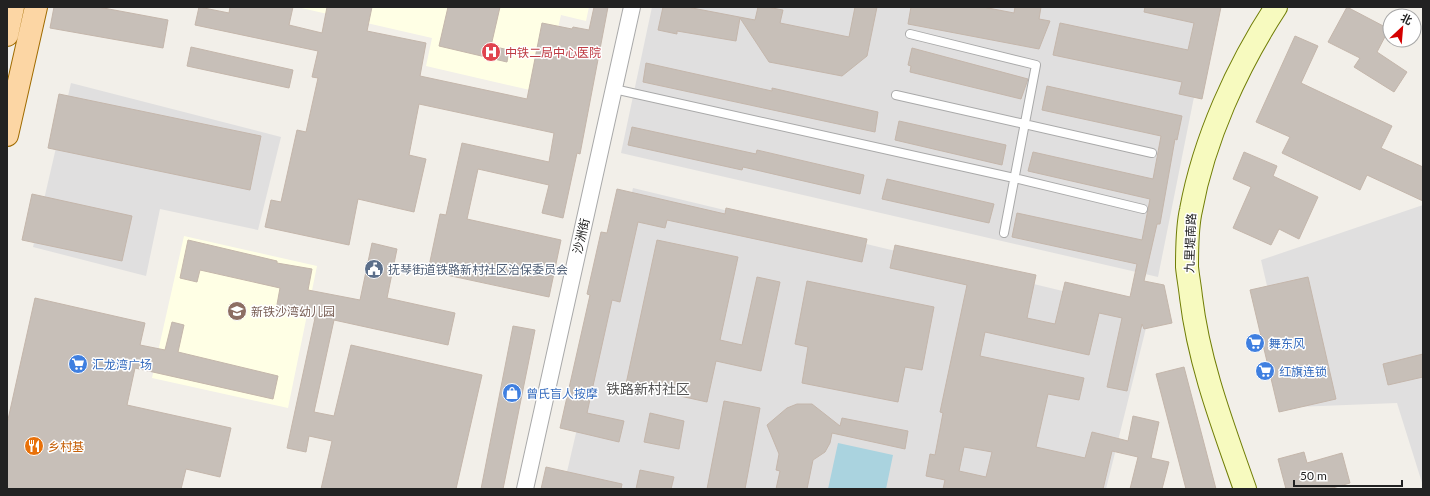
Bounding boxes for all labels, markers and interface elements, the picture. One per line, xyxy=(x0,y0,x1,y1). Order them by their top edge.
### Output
north arrow xyxy=(1382,8,1422,48)
text: 北 xyxy=(1399,10,1414,27)
hospital icon: 中铁二局中心医院 xyxy=(480,41,502,63)
place label: 中铁二局中心医院 xyxy=(505,45,601,60)
street label: 九里堤南路 xyxy=(1181,213,1199,273)
street label: 沙洲街 xyxy=(570,217,592,255)
public building icon: 抚琴街道铁路新村社区治保委员会 xyxy=(363,258,385,280)
place label: 抚琴街道铁路新村社区治保委员会 xyxy=(388,262,568,277)
school or university icon: 新铁沙湾幼儿园 xyxy=(226,300,248,322)
place label: 新铁沙湾幼儿园 xyxy=(251,304,335,319)
supermarket icon: 舞东风 xyxy=(1244,332,1266,354)
place label: 舞东风 xyxy=(1269,336,1305,351)
supermarket icon: 汇龙湾广场 xyxy=(67,353,89,375)
place label: 汇龙湾广场 xyxy=(92,357,152,372)
supermarket icon: 红旗连锁 xyxy=(1254,360,1276,382)
place label: 红旗连锁 xyxy=(1279,364,1327,379)
district label: 铁路新村社区 xyxy=(606,380,690,397)
shop icon: 曾氏盲人按摩 xyxy=(501,382,523,404)
place label: 曾氏盲人按摩 xyxy=(526,386,598,401)
restaurant icon: 乡村基 xyxy=(23,435,45,457)
place label: 乡村基 xyxy=(48,439,84,454)
scale bar xyxy=(1294,462,1402,488)
text: 50 m xyxy=(1300,468,1327,483)

